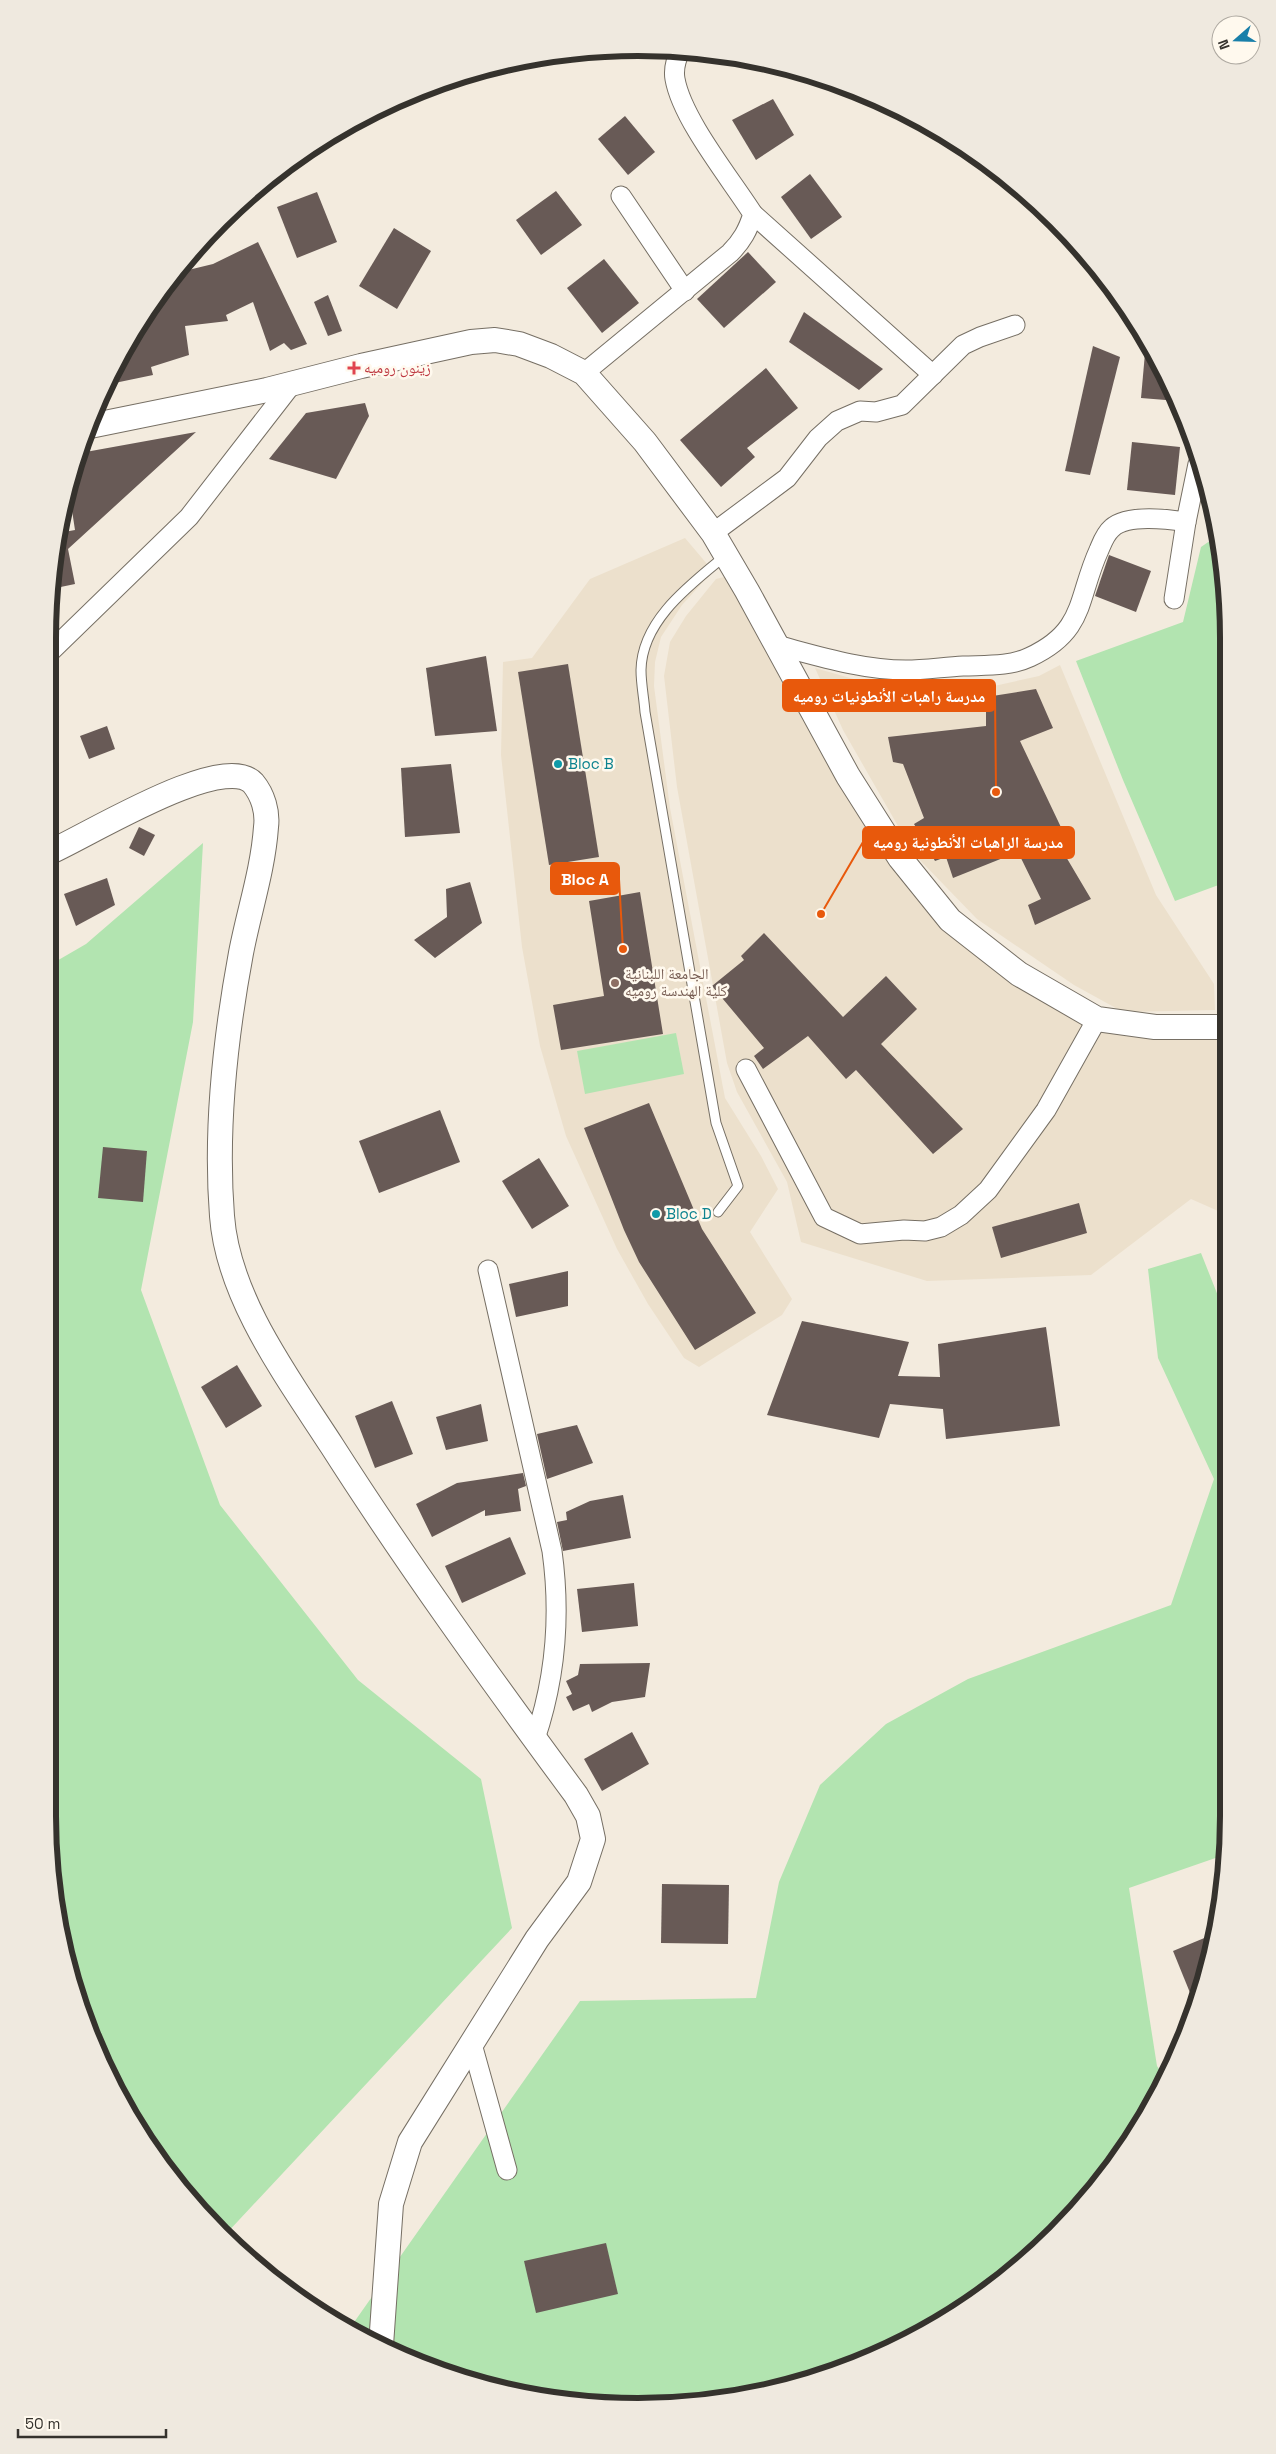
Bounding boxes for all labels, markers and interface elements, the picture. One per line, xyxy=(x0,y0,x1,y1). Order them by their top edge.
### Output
north arrow xyxy=(1211,15,1261,65)
text: N xyxy=(1214,37,1234,52)
place label: زينون روميه xyxy=(364,358,431,378)
marker: زينون روميه xyxy=(348,362,360,374)
callout: مدرسة راهبات الأنطونيات روميه xyxy=(783,680,995,711)
text: مدرسة راهبات الأنطونيات روميه xyxy=(793,686,985,707)
place label: Bloc B xyxy=(568,754,614,773)
marker: Bloc B xyxy=(552,758,564,770)
callout: مدرسة الراهبات الأنطونية روميه xyxy=(863,827,1074,858)
text: مدرسة الراهبات الأنطونية روميه xyxy=(873,832,1063,853)
callout: Bloc A xyxy=(551,863,619,894)
text: Bloc A xyxy=(561,869,609,890)
place label: الجامعة اللبنانية كلية الهندسة روميه xyxy=(625,964,727,1000)
marker: الجامعة اللبنانية كلية الهندسة روميه xyxy=(609,977,621,989)
place label: Bloc D xyxy=(666,1204,712,1223)
marker: Bloc D xyxy=(650,1208,662,1220)
scale bar xyxy=(18,2406,165,2438)
text: 50 m xyxy=(25,2414,60,2433)

